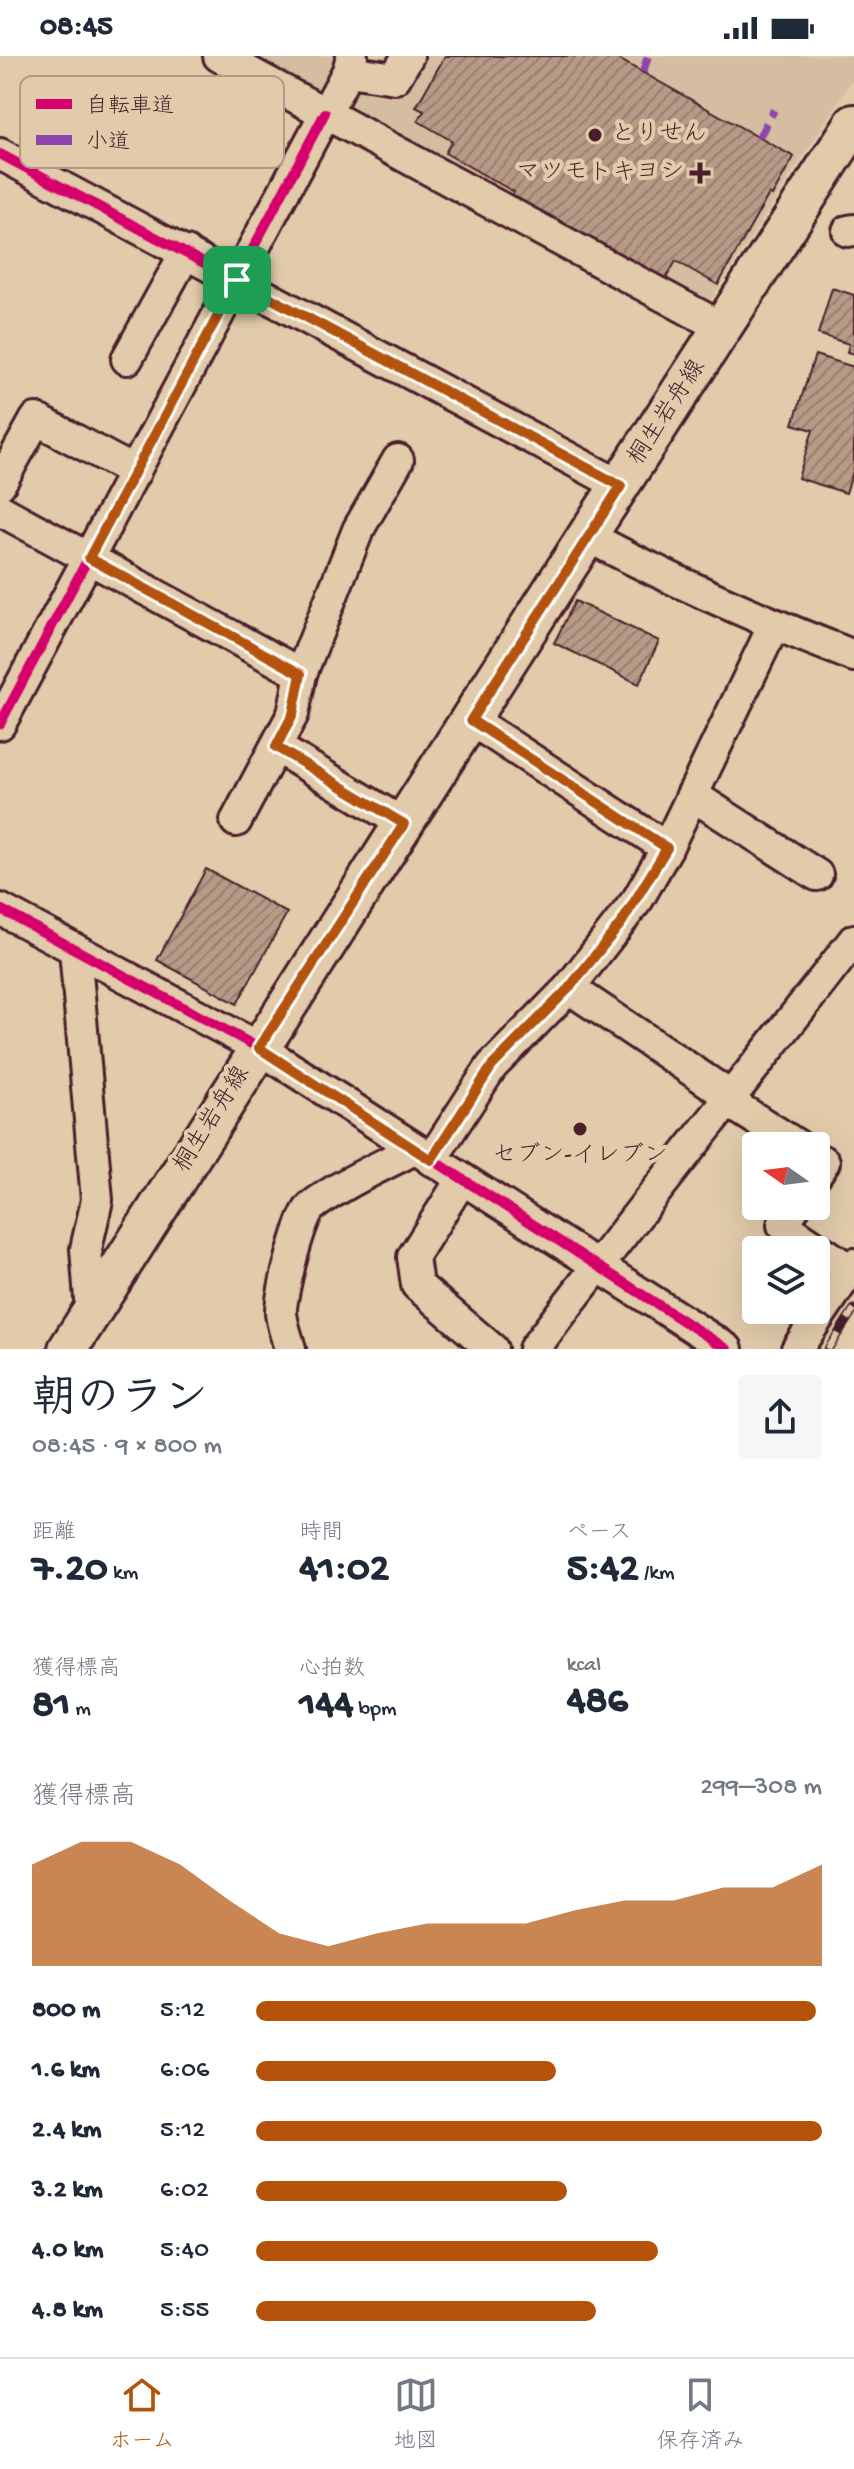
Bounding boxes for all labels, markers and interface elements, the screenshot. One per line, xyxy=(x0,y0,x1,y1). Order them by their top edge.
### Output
text: 08:45 xyxy=(40,11,113,46)
legend xyxy=(20,76,284,168)
text: 自転車道 xyxy=(86,93,174,121)
place label: とりせん xyxy=(611,121,707,150)
marker: とりせん xyxy=(586,126,604,144)
text: 小道 xyxy=(86,130,130,157)
place label: マツモトキヨシ xyxy=(516,159,684,188)
marker: マツモトキヨシ xyxy=(691,164,709,182)
pin xyxy=(203,246,271,314)
icon: arrive xyxy=(215,258,259,302)
street label: 桐生岩舟線 xyxy=(622,354,713,471)
street label: 桐生岩舟線 xyxy=(168,1061,257,1179)
marker: セブン-イレブン xyxy=(571,1120,589,1138)
north arrow xyxy=(742,1132,830,1220)
map controls xyxy=(742,1132,830,1324)
place label: セブン-イレブン xyxy=(492,1142,668,1171)
button: layers xyxy=(742,1236,830,1324)
button: share xyxy=(738,1375,822,1459)
text: 朝のラン xyxy=(32,1376,208,1428)
text: 08:45 · 9 × 800 m xyxy=(32,1432,222,1463)
text: 距離 xyxy=(32,1521,76,1547)
text: 時間 xyxy=(299,1521,343,1547)
text: ペース xyxy=(567,1521,631,1547)
text: 7.20 xyxy=(32,1547,108,1594)
text: 41:02 xyxy=(299,1547,389,1594)
text: 5:42 xyxy=(567,1547,639,1594)
text: km xyxy=(108,1561,138,1587)
text: /km xyxy=(639,1561,675,1587)
text: kcal xyxy=(567,1653,601,1679)
text: 獲得標高 xyxy=(32,1657,120,1683)
text: 心拍数 xyxy=(299,1657,365,1683)
text: 486 xyxy=(567,1679,628,1726)
text: 81 xyxy=(32,1683,70,1730)
text: 144 xyxy=(299,1683,353,1730)
text: m xyxy=(70,1697,91,1723)
text: bpm xyxy=(353,1697,397,1723)
text: 299–308 m xyxy=(700,1773,822,1804)
text: 獲得標高 xyxy=(32,1783,136,1814)
text: 800 m xyxy=(32,1996,100,2027)
text: 5:12 xyxy=(160,1996,205,2027)
text: 1.6 km xyxy=(32,2056,100,2087)
text: 6:06 xyxy=(160,2056,209,2087)
text: 2.4 km xyxy=(32,2116,101,2147)
text: 5:12 xyxy=(160,2116,205,2147)
text: 3.2 km xyxy=(32,2176,103,2207)
text: 6:02 xyxy=(160,2176,209,2207)
text: 4.0 km xyxy=(32,2236,103,2267)
text: 5:40 xyxy=(160,2236,209,2267)
text: 4.8 km xyxy=(32,2296,103,2327)
text: 5:55 xyxy=(160,2296,209,2327)
tab: ホーム xyxy=(109,2373,175,2456)
tab: 地図 xyxy=(394,2373,438,2456)
tab: 保存済み xyxy=(656,2373,745,2456)

